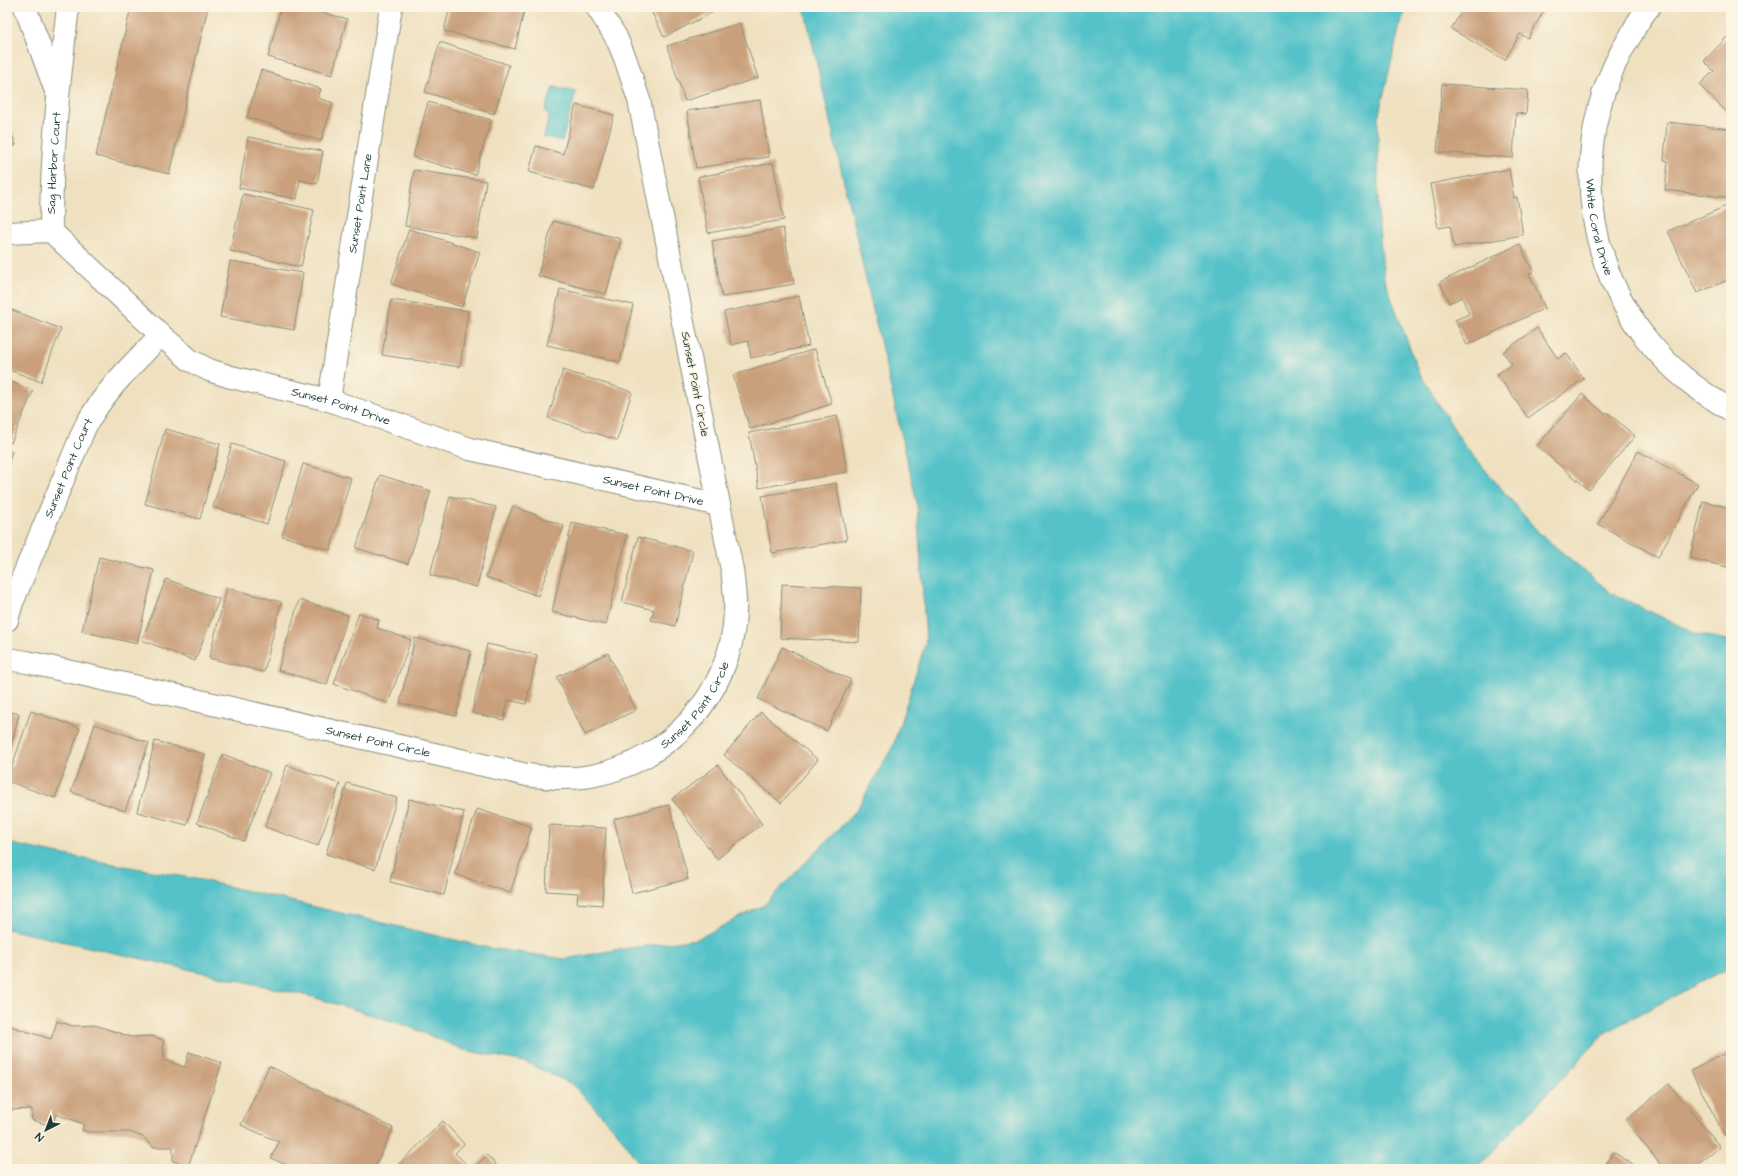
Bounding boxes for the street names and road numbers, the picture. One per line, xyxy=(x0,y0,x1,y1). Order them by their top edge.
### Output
street label: Sag Harbor Court xyxy=(43,111,65,214)
street label: Sunset Point Lane xyxy=(344,152,376,255)
street label: White Coral Drive xyxy=(1582,178,1618,278)
street label: Sunset Point Circle xyxy=(676,330,714,439)
street label: Sunset Point Drive xyxy=(290,383,393,429)
street label: Sunset Point Court xyxy=(40,415,97,520)
street label: Sunset Point Drive xyxy=(601,471,706,510)
street label: Sunset Point Circle xyxy=(657,659,734,753)
street label: Sunset Point Circle xyxy=(324,721,432,761)

